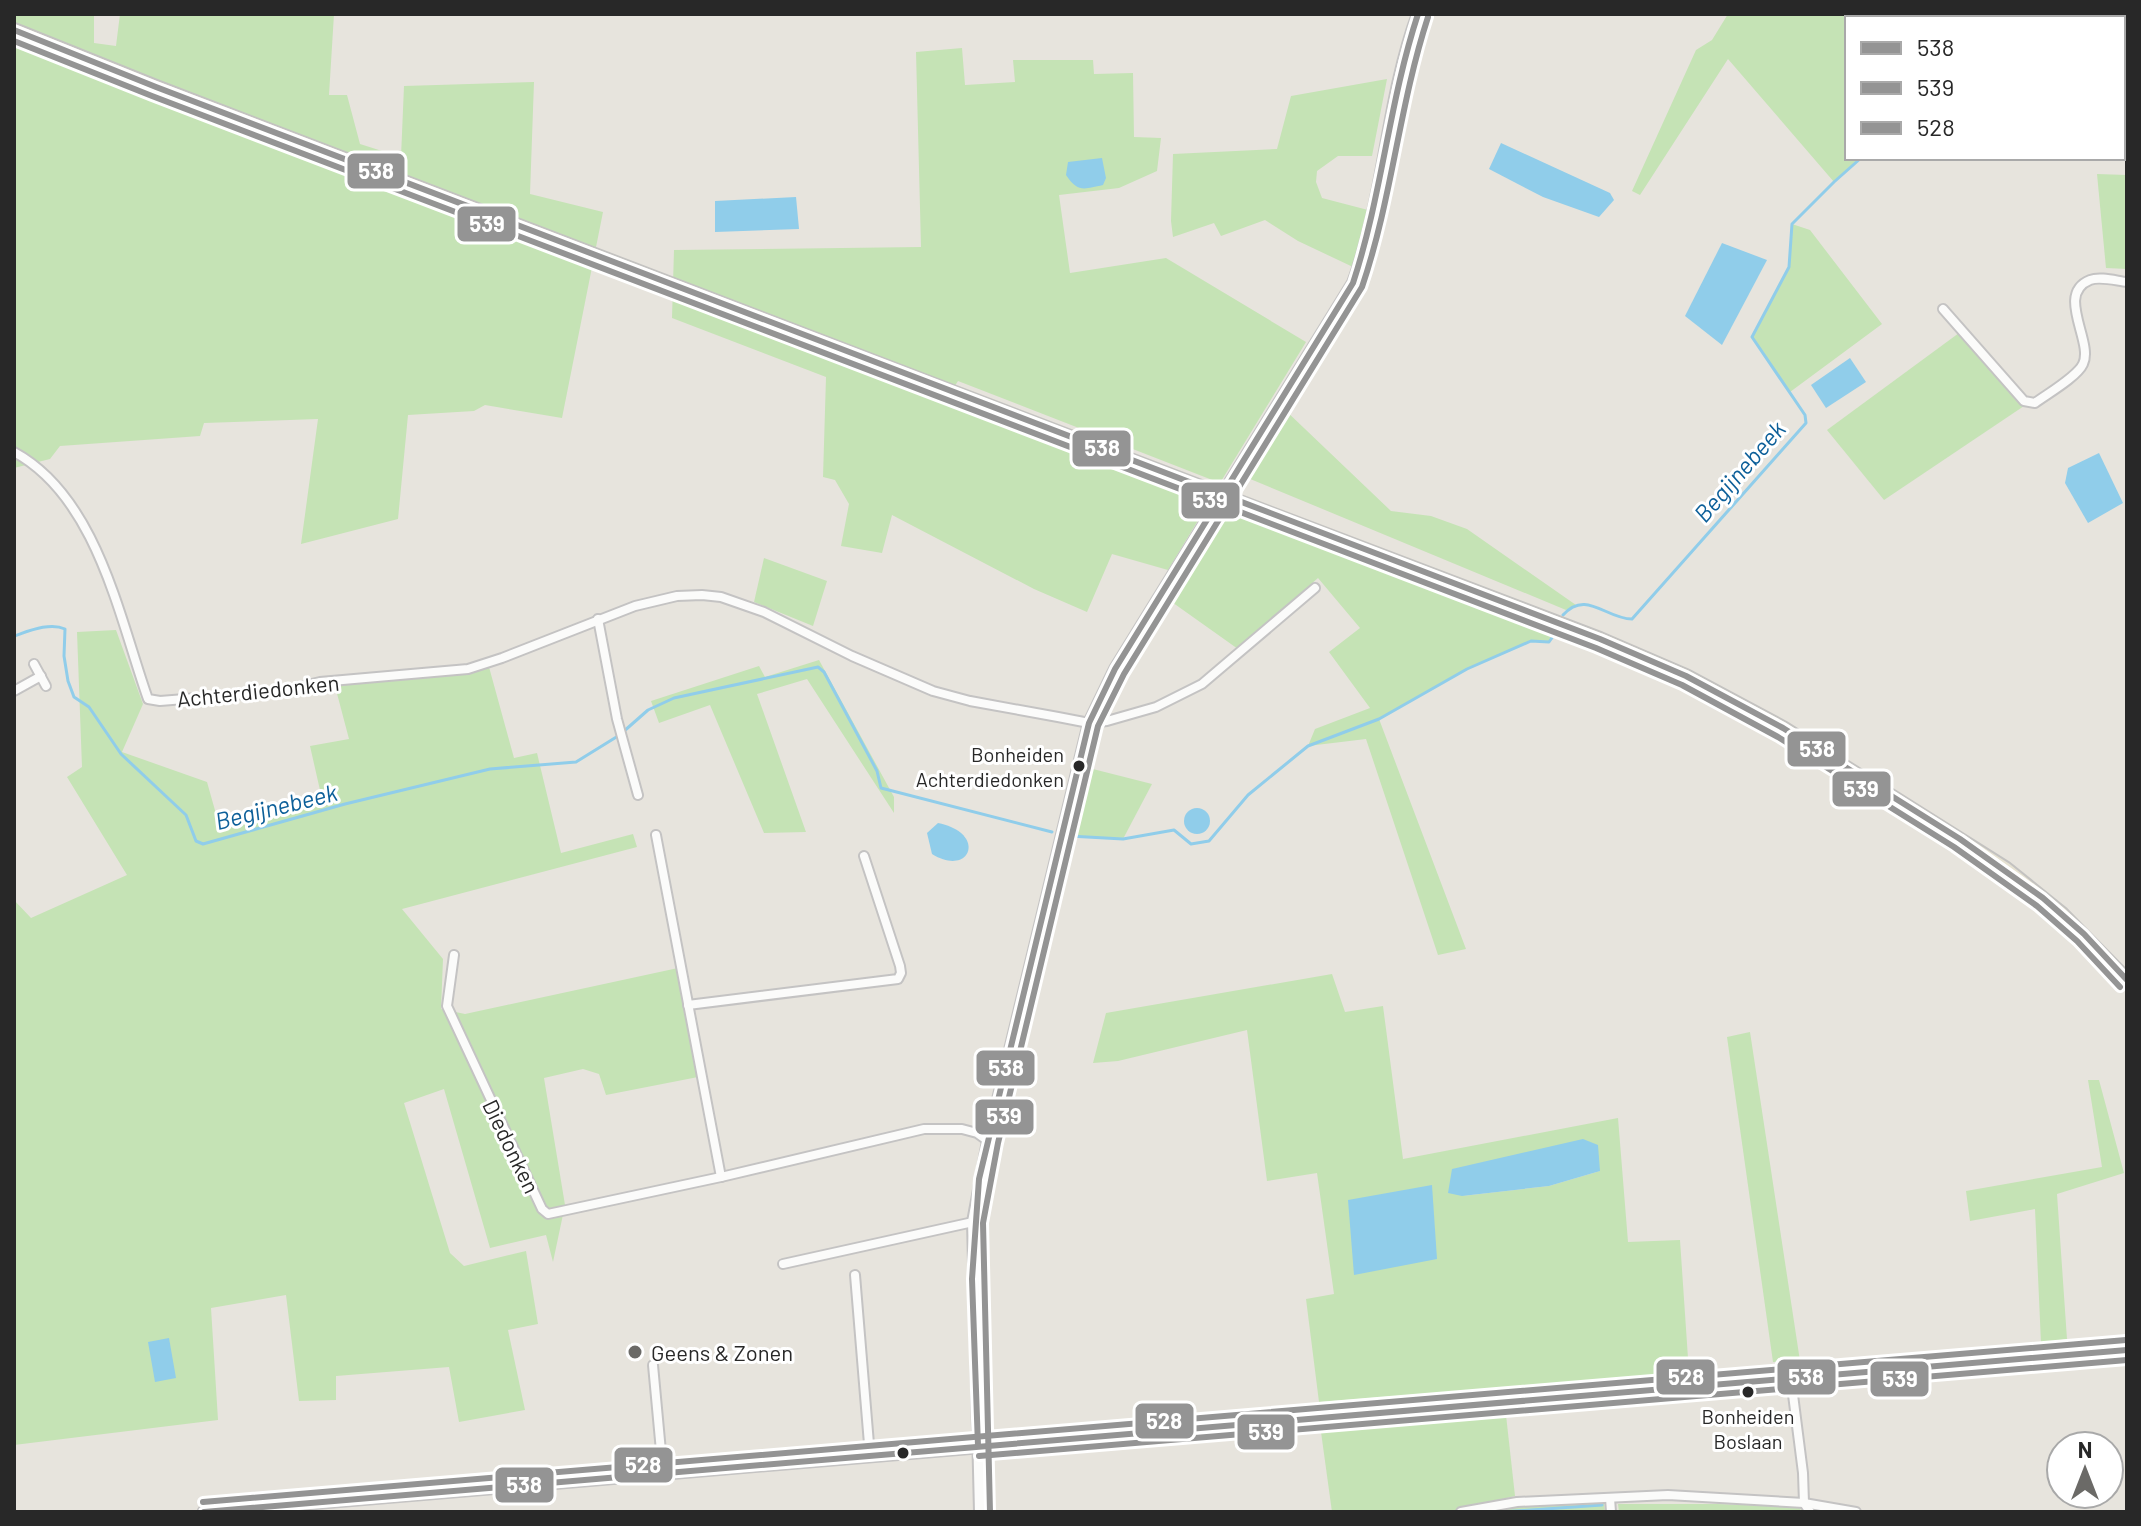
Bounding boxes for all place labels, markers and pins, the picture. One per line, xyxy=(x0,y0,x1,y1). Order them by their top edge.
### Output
place label: Bonheiden Achterdiedonken xyxy=(916,742,1064,791)
marker: Bonheiden Achterdiedonken xyxy=(1071,758,1087,774)
place label: Geens & Zonen xyxy=(651,1339,793,1365)
marker: Geens & Zonen xyxy=(626,1343,644,1361)
marker: Bonheiden Boslaan xyxy=(1740,1384,1756,1400)
place label: Bonheiden Boslaan xyxy=(1702,1404,1794,1453)
unlabelled marker xyxy=(895,1445,911,1461)

